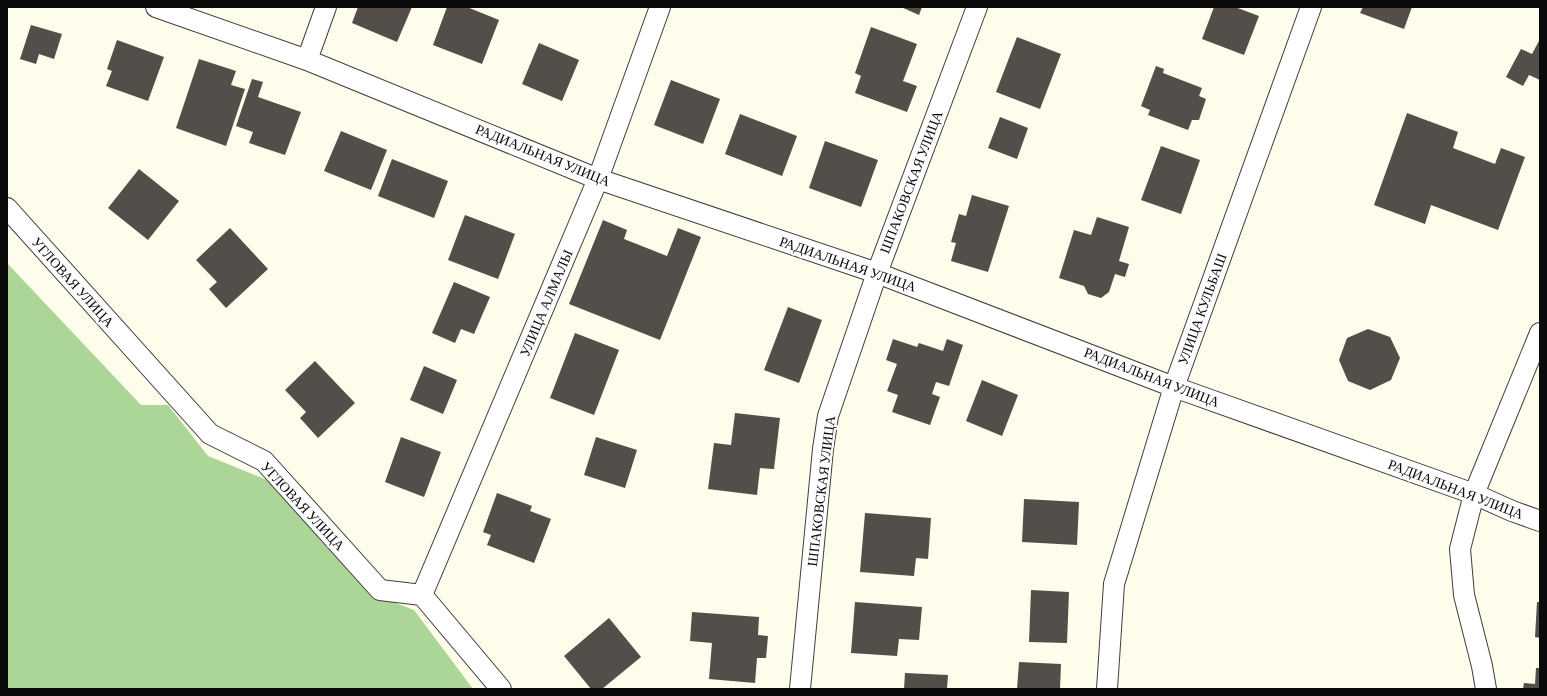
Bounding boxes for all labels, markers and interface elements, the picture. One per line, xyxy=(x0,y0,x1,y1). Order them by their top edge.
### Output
street label: ШПАКОВСКАЯ УЛИЦА xyxy=(876,108,946,256)
street label: РАДИАЛЬНАЯ УЛИЦА xyxy=(473,121,613,190)
street label: РАДИАЛЬНАЯ УЛИЦА xyxy=(777,233,919,295)
street label: УГЛОВАЯ УЛИЦА xyxy=(28,234,118,331)
street label: УЛИЦА АЛМАЛЫ xyxy=(516,247,576,359)
street label: УЛИЦА КУЛЬБАШ xyxy=(1174,251,1230,367)
street label: РАДИАЛЬНАЯ УЛИЦА xyxy=(1082,344,1223,411)
street label: ШПАКОВСКАЯ УЛИЦА xyxy=(804,414,838,567)
street label: РАДИАЛЬНАЯ УЛИЦА xyxy=(1386,456,1527,523)
street label: УГЛОВАЯ УЛИЦА xyxy=(258,458,349,554)

